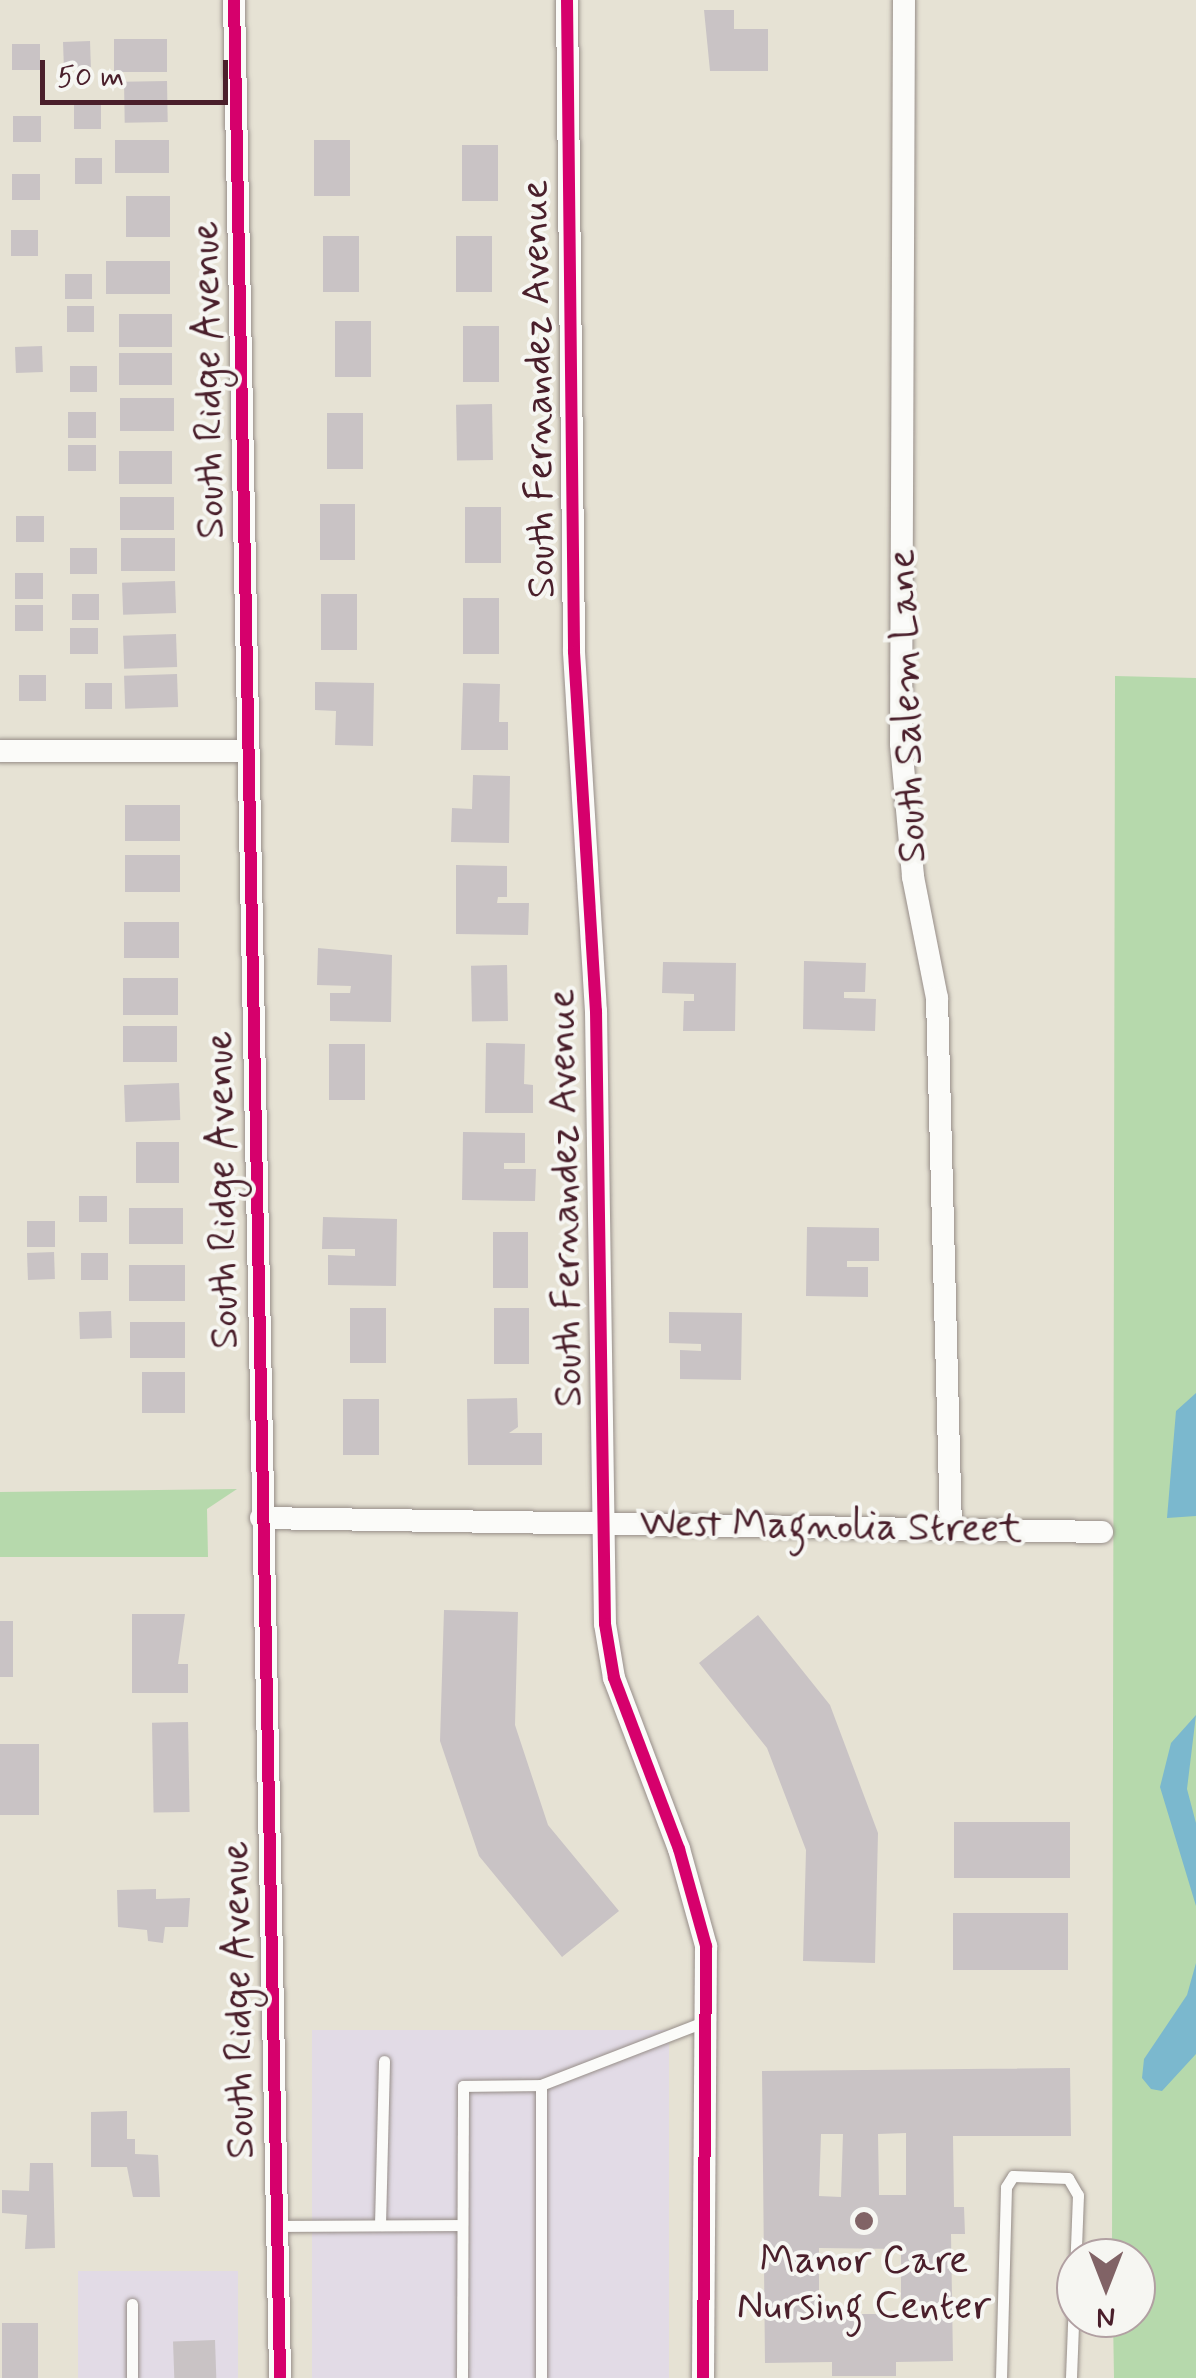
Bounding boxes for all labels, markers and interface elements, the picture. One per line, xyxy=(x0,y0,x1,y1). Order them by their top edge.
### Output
scale bar xyxy=(45,40,232,102)
text: 50 m xyxy=(57,58,124,97)
street label: South Fernandez Avenue xyxy=(511,179,567,599)
street label: South Ridge Avenue xyxy=(182,217,236,543)
street label: South Salem Lane xyxy=(879,551,937,861)
street label: South Fernandez Avenue xyxy=(538,988,594,1408)
street label: South Ridge Avenue xyxy=(196,1027,250,1353)
street label: West Magnolia Street xyxy=(639,1500,1023,1554)
street label: South Ridge Avenue xyxy=(212,1837,266,2163)
marker: Manor Care Nursing Center xyxy=(853,2210,875,2232)
place label: Manor Care Nursing Center xyxy=(733,2237,995,2331)
north arrow xyxy=(1056,2238,1156,2338)
text: N xyxy=(1097,2298,1115,2335)

